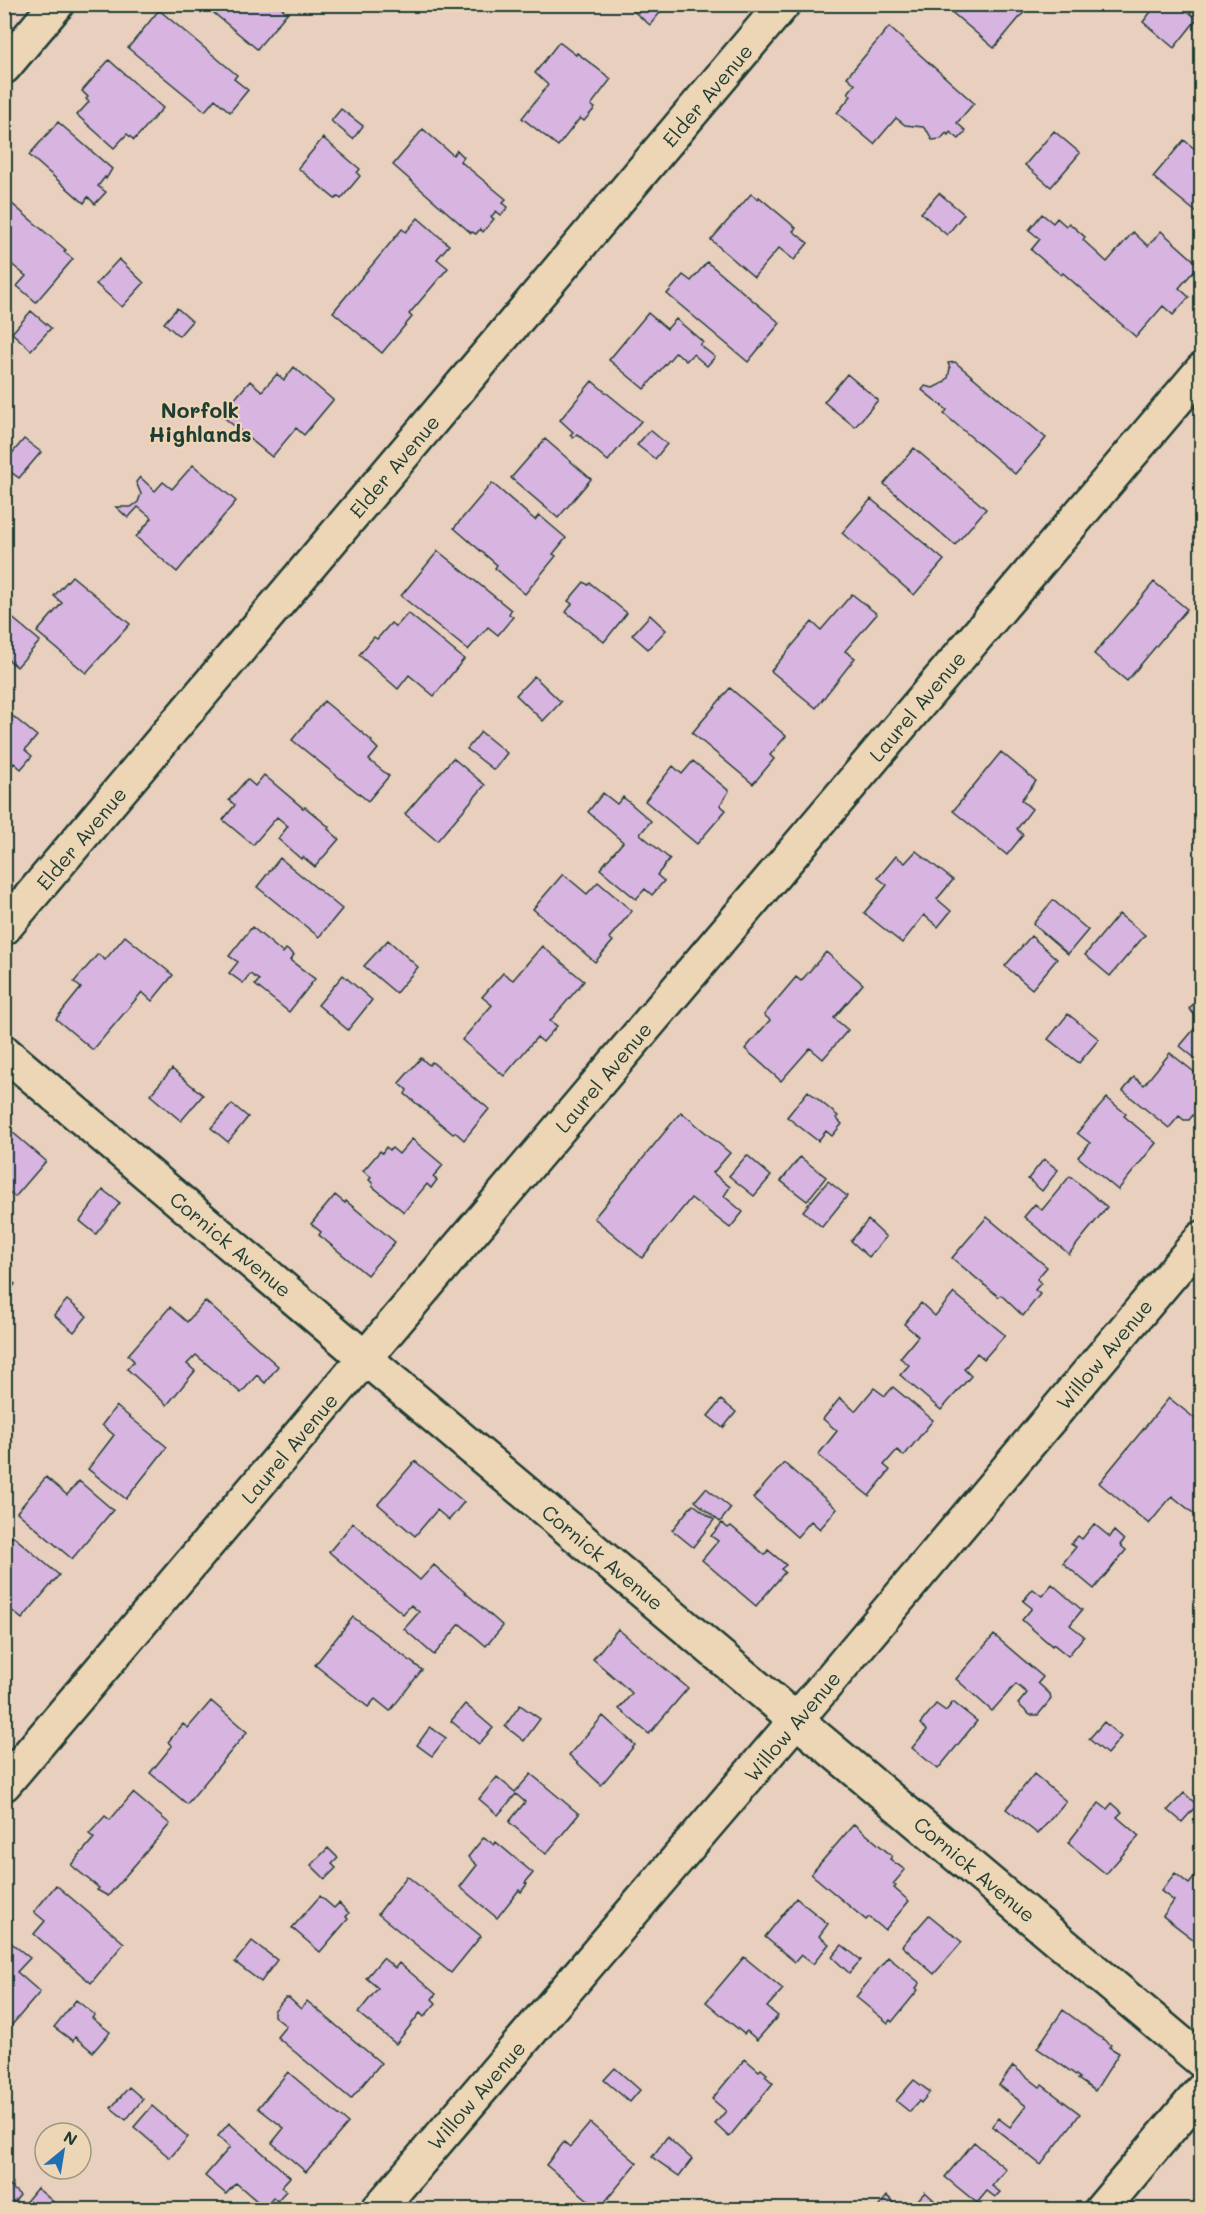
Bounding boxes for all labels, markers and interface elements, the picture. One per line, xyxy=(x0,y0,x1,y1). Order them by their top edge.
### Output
street label: Elder Avenue xyxy=(656,38,758,152)
district label: Norfolk Highlands xyxy=(148,396,252,447)
street label: Elder Avenue xyxy=(343,409,445,523)
street label: Laurel Avenue xyxy=(863,645,971,767)
street label: Elder Avenue xyxy=(30,781,132,895)
street label: Laurel Avenue xyxy=(549,1016,657,1138)
street label: Cornick Avenue xyxy=(165,1185,297,1303)
street label: Willow Avenue xyxy=(1050,1293,1158,1415)
street label: Laurel Avenue xyxy=(235,1387,343,1509)
street label: Cornick Avenue xyxy=(537,1498,669,1616)
street label: Willow Avenue xyxy=(738,1665,846,1787)
street label: Cornick Avenue xyxy=(909,1810,1041,1928)
street label: Willow Avenue xyxy=(421,2035,531,2155)
north arrow xyxy=(33,2121,93,2181)
text: N xyxy=(60,2125,81,2150)

